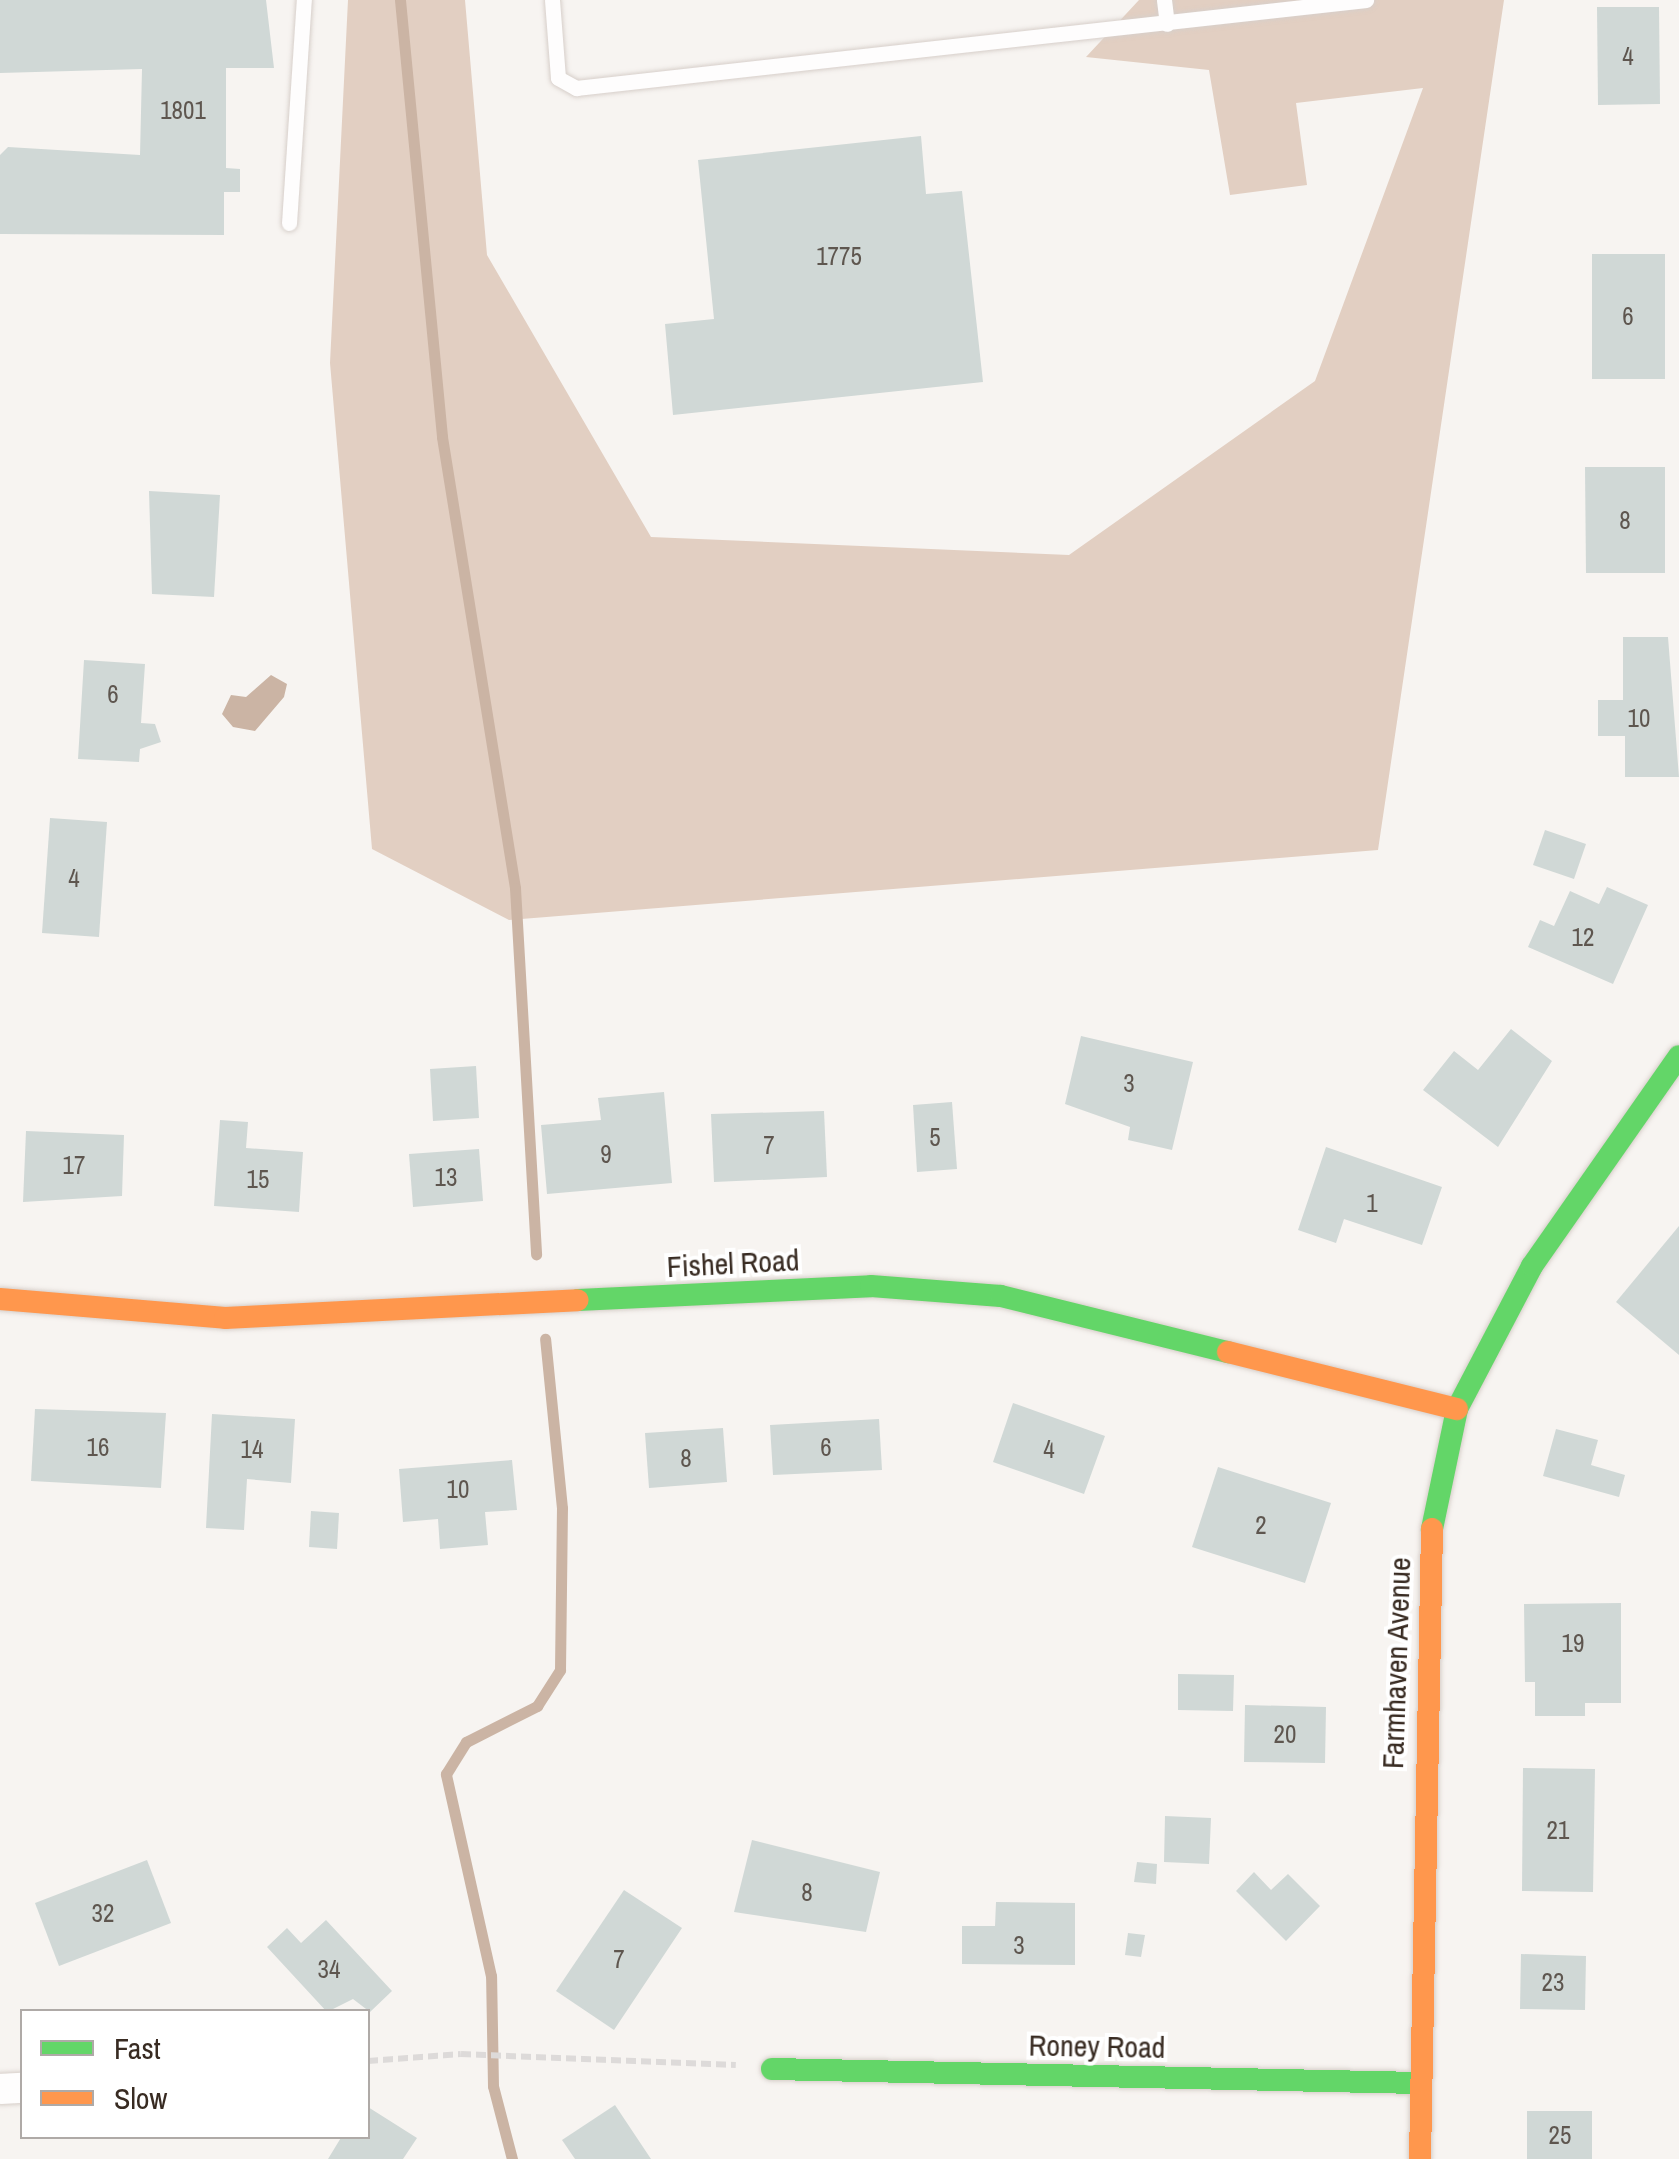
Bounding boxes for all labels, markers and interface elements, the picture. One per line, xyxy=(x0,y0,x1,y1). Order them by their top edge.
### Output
house number: 4 xyxy=(1622,41,1634,71)
house number: 1801 xyxy=(160,95,206,125)
house number: 1775 xyxy=(816,241,862,271)
house number: 6 xyxy=(1622,301,1634,331)
house number: 8 xyxy=(1619,505,1631,535)
house number: 6 xyxy=(107,679,119,709)
house number: 10 xyxy=(1628,703,1650,733)
house number: 4 xyxy=(68,863,80,893)
house number: 12 xyxy=(1572,922,1594,952)
house number: 3 xyxy=(1123,1068,1135,1098)
house number: 5 xyxy=(929,1122,941,1152)
house number: 7 xyxy=(763,1130,775,1160)
house number: 9 xyxy=(600,1139,612,1169)
house number: 17 xyxy=(63,1150,85,1180)
house number: 13 xyxy=(435,1162,457,1192)
house number: 15 xyxy=(247,1164,269,1194)
house number: 1 xyxy=(1366,1188,1378,1218)
street label: Fishel Road xyxy=(666,1242,800,1284)
house number: 16 xyxy=(87,1432,109,1462)
house number: 6 xyxy=(820,1432,832,1462)
house number: 14 xyxy=(241,1434,263,1464)
house number: 4 xyxy=(1043,1434,1055,1464)
house number: 8 xyxy=(680,1443,692,1473)
house number: 10 xyxy=(447,1474,469,1504)
house number: 2 xyxy=(1255,1510,1267,1540)
street label: Farmhaven Avenue xyxy=(1374,1556,1418,1770)
house number: 19 xyxy=(1562,1628,1584,1658)
house number: 20 xyxy=(1274,1719,1296,1749)
house number: 21 xyxy=(1547,1815,1569,1845)
house number: 8 xyxy=(801,1877,813,1907)
house number: 32 xyxy=(92,1898,114,1928)
house number: 3 xyxy=(1013,1930,1025,1960)
house number: 7 xyxy=(613,1944,625,1974)
house number: 34 xyxy=(318,1954,340,1984)
house number: 23 xyxy=(1542,1967,1564,1997)
legend xyxy=(20,2009,370,2139)
street label: Roney Road xyxy=(1028,2027,1166,2065)
text: Fast xyxy=(114,2028,161,2068)
text: Slow xyxy=(114,2078,167,2118)
house number: 25 xyxy=(1549,2120,1571,2150)

